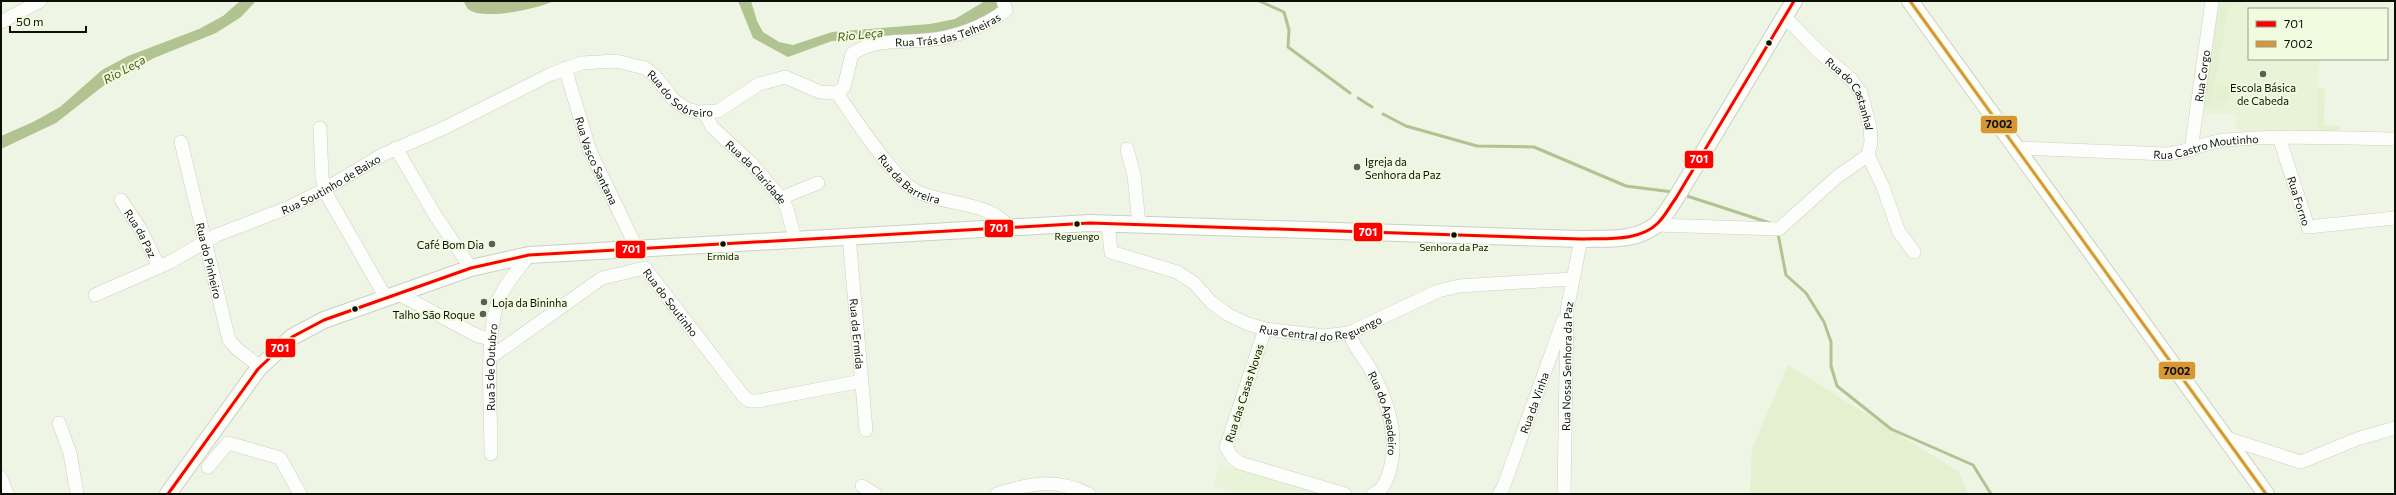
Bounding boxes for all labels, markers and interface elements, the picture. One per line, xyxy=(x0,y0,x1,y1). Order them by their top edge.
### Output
scale bar xyxy=(10,8,86,34)
legend xyxy=(2248,8,2388,60)
street label: Rua Trás das Telheiras xyxy=(895,10,1003,48)
text: 50 m xyxy=(16,14,44,28)
text: 701 xyxy=(2284,16,2303,30)
water label: Rio Leça xyxy=(836,25,884,43)
text: 7002 xyxy=(2284,36,2313,50)
unlabelled marker xyxy=(1764,38,1774,48)
street label: Rua Corgo xyxy=(2191,49,2212,103)
water label: Rio Leça xyxy=(100,52,148,86)
street label: Rua do Castanhal xyxy=(1823,54,1877,130)
street label: Rua do Sobreiro xyxy=(646,67,714,119)
marker: Escola Básica de Cabeda xyxy=(2258,69,2268,79)
place label: Escola Básica de Cabeda xyxy=(2230,81,2296,107)
street label: Rua Vasco Santana xyxy=(573,115,621,206)
line badge: 7002 xyxy=(1980,115,2018,134)
text: 7002 xyxy=(1986,117,2012,130)
street label: Rua Castro Moutinho xyxy=(2153,131,2259,160)
street label: Rua da Claridade xyxy=(724,137,790,206)
line badge: 701 xyxy=(1684,150,1714,169)
street label: Rua Soutinho de Baixo xyxy=(279,151,383,216)
street label: Rua da Barreira xyxy=(876,151,942,205)
text: 701 xyxy=(1690,152,1708,165)
place label: Igreja da Senhora da Paz xyxy=(1365,155,1441,181)
marker: Igreja da Senhora da Paz xyxy=(1352,162,1362,172)
street label: Rua Forno xyxy=(2285,174,2314,228)
street label: Rua da Paz xyxy=(122,206,160,260)
line badge: 701 xyxy=(984,219,1014,238)
marker: Reguengo xyxy=(1072,219,1082,229)
street label: Rua do Pinheiro xyxy=(194,221,225,301)
text: 701 xyxy=(990,221,1008,234)
line badge: 701 xyxy=(1353,222,1383,242)
text: 701 xyxy=(1359,225,1377,238)
place label: Reguengo xyxy=(1055,230,1099,242)
marker: Senhora da Paz xyxy=(1449,230,1459,240)
place label: Café Bom Dia xyxy=(417,238,484,251)
marker: Café Bom Dia xyxy=(487,239,497,249)
marker: Ermida xyxy=(718,239,728,249)
line badge: 701 xyxy=(615,240,646,259)
place label: Senhora da Paz xyxy=(1419,241,1489,253)
text: 701 xyxy=(622,242,640,255)
place label: Ermida xyxy=(707,250,739,262)
street label: Rua do Soutinho xyxy=(641,266,702,339)
place label: Loja da Bininha xyxy=(492,296,567,309)
marker: Loja da Bininha xyxy=(479,297,489,307)
street label: Rua da Ermida xyxy=(848,298,867,370)
street label: Rua Nossa Senhora da Paz xyxy=(1559,299,1575,431)
unlabelled marker xyxy=(350,304,360,314)
place label: Talho São Roque xyxy=(393,308,475,321)
marker: Talho São Roque xyxy=(478,309,488,319)
street label: Rua Central do Reguengo xyxy=(1258,312,1384,343)
street label: Rua 5 de Outubro xyxy=(483,322,499,411)
line badge: 701 xyxy=(265,338,296,358)
text: 701 xyxy=(271,341,289,354)
street label: Rua das Casas Novas xyxy=(1222,342,1266,444)
line badge: 7002 xyxy=(2158,361,2196,380)
text: 7002 xyxy=(2164,364,2190,377)
street label: Rua do Apeadeiro xyxy=(1366,369,1400,457)
street label: Rua da Vinha xyxy=(1517,370,1551,435)

